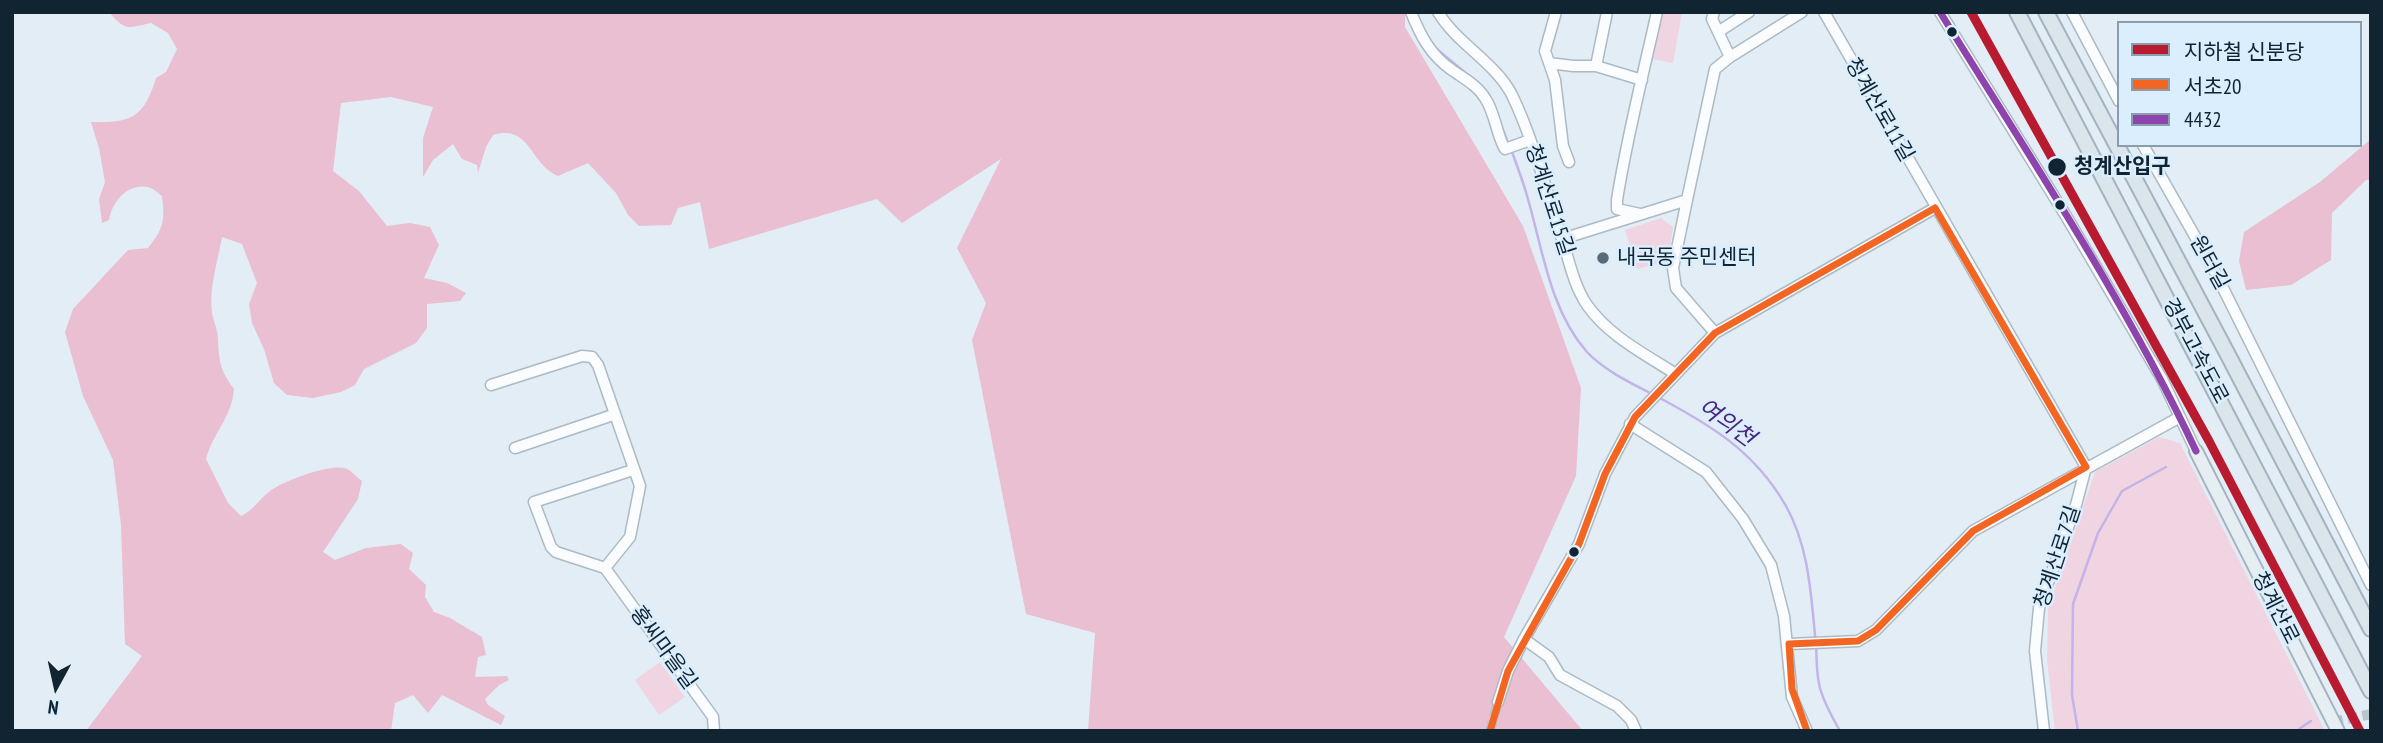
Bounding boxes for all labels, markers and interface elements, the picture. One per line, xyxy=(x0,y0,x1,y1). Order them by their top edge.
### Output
legend xyxy=(2117,21,2362,147)
unlabelled marker xyxy=(1945,25,1959,39)
text: 지하철 신분당 xyxy=(2184,38,2304,65)
street label: 청계산로11길 xyxy=(1839,54,1919,166)
text: 서초20 xyxy=(2184,73,2242,100)
text: 4432 xyxy=(2184,106,2222,133)
street label: 청계산로15길 xyxy=(1519,141,1579,259)
place label: 청계산입구 xyxy=(2074,154,2171,180)
marker: 청계산입구 xyxy=(2046,156,2068,178)
unlabelled marker xyxy=(2053,198,2067,212)
street label: 원터길 xyxy=(2184,232,2234,294)
place label: 내곡동 주민센터 xyxy=(1617,245,1757,271)
marker: 내곡동 주민센터 xyxy=(1595,250,1611,266)
street label: 경부고속도로 xyxy=(2157,294,2233,408)
water label: 여의천 xyxy=(1692,393,1760,453)
street label: 청계산로7길 xyxy=(2030,503,2086,611)
unlabelled marker xyxy=(1567,545,1581,559)
street label: 청계산로 xyxy=(2246,568,2304,648)
street label: 홍씨마을길 xyxy=(624,602,702,694)
north arrow xyxy=(21,652,91,722)
text: N xyxy=(46,695,60,720)

